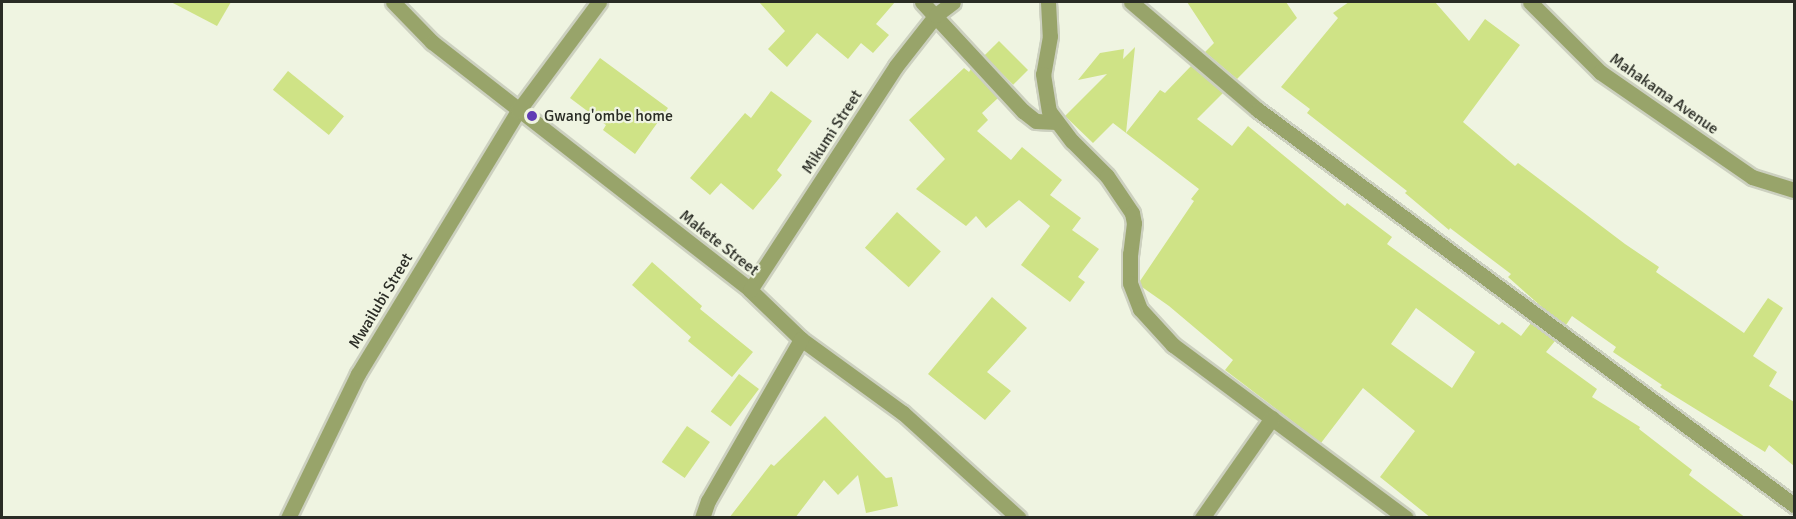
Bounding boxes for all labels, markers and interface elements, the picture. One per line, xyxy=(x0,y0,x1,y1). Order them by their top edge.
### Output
street label: Mahakama Avenue xyxy=(1606,49,1722,139)
street label: Mikumi Street xyxy=(798,86,866,178)
place label: Gwang'ombe home xyxy=(544,106,673,126)
marker: Gwang'ombe home xyxy=(525,109,539,123)
street label: Makete Street xyxy=(675,206,763,280)
street label: Mwailubi Street xyxy=(345,250,417,352)

